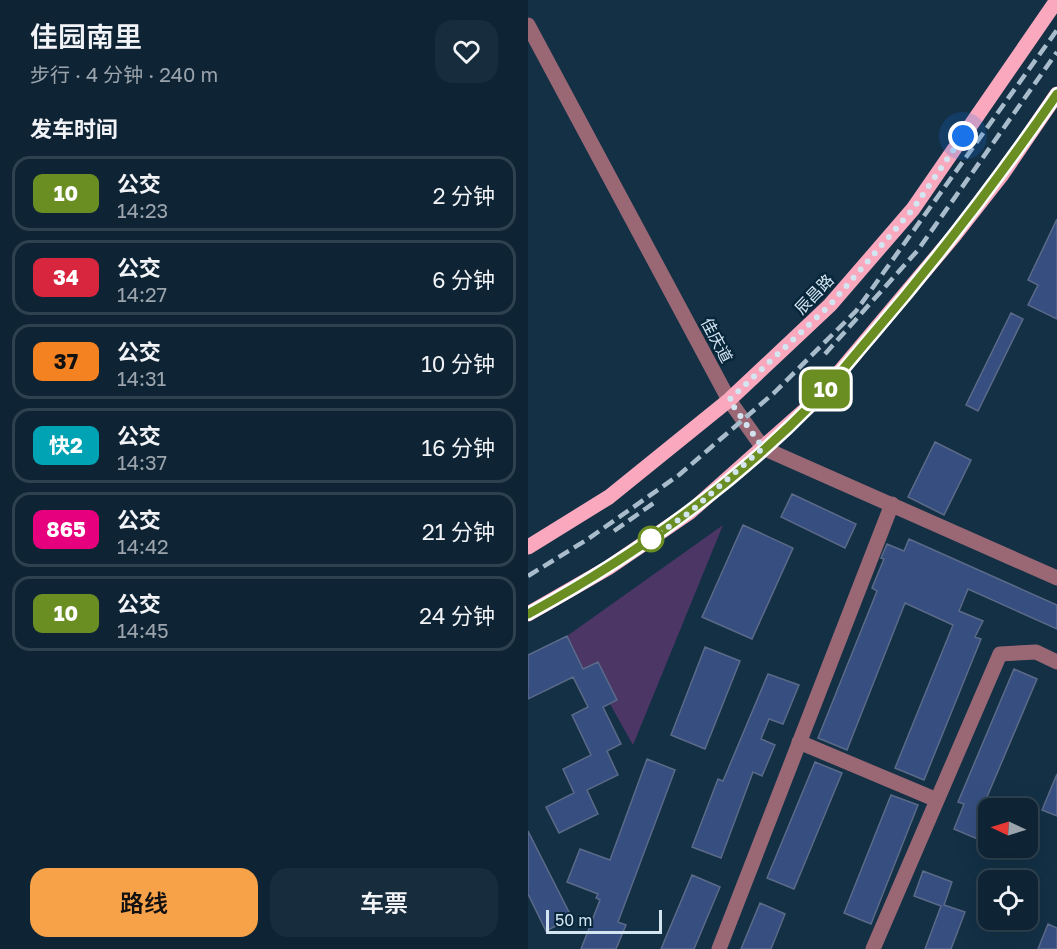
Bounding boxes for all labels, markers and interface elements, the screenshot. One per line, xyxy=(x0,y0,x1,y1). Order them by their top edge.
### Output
text: 佳园南里 xyxy=(30,20,142,53)
button: heart xyxy=(435,20,498,83)
text: 步行 · 4 分钟 · 240 m xyxy=(30,62,218,86)
text: 发车时间 xyxy=(30,115,118,142)
your location xyxy=(948,121,978,151)
text: 公交 xyxy=(117,170,161,197)
text: 10 xyxy=(54,180,78,206)
text: 2 分钟 xyxy=(433,182,495,209)
text: 14:23 xyxy=(117,198,168,222)
text: 公交 xyxy=(117,254,161,281)
text: 34 xyxy=(53,264,79,290)
text: 6 分钟 xyxy=(432,266,495,293)
street label: 辰昌路 xyxy=(790,270,838,318)
text: 14:27 xyxy=(117,282,167,306)
street label: 佳庆道 xyxy=(697,314,737,366)
text: 公交 xyxy=(117,338,161,365)
text: 37 xyxy=(54,348,78,374)
text: 10 分钟 xyxy=(421,350,495,377)
text: 14:31 xyxy=(117,366,166,390)
line badge: 10 xyxy=(799,370,853,408)
text: 10 xyxy=(814,376,838,402)
text: 公交 xyxy=(117,422,161,449)
text: 快2 xyxy=(49,432,83,458)
text: 16 分钟 xyxy=(422,434,495,461)
text: 14:37 xyxy=(117,450,167,474)
text: 公交 xyxy=(117,506,161,533)
text: 865 xyxy=(46,516,86,542)
text: 21 分钟 xyxy=(422,518,495,545)
unlabelled marker xyxy=(638,526,664,552)
text: 14:42 xyxy=(117,534,169,558)
text: 公交 xyxy=(117,590,161,617)
text: 10 xyxy=(54,600,78,626)
text: 24 分钟 xyxy=(419,602,495,629)
text: 14:45 xyxy=(117,618,169,642)
north arrow xyxy=(978,798,1038,858)
map controls xyxy=(978,798,1038,930)
button: 路线 xyxy=(30,868,258,937)
button: 车票 xyxy=(270,868,498,937)
button: locate xyxy=(978,870,1038,930)
scale bar xyxy=(546,907,662,934)
text: 50 m xyxy=(555,910,592,930)

